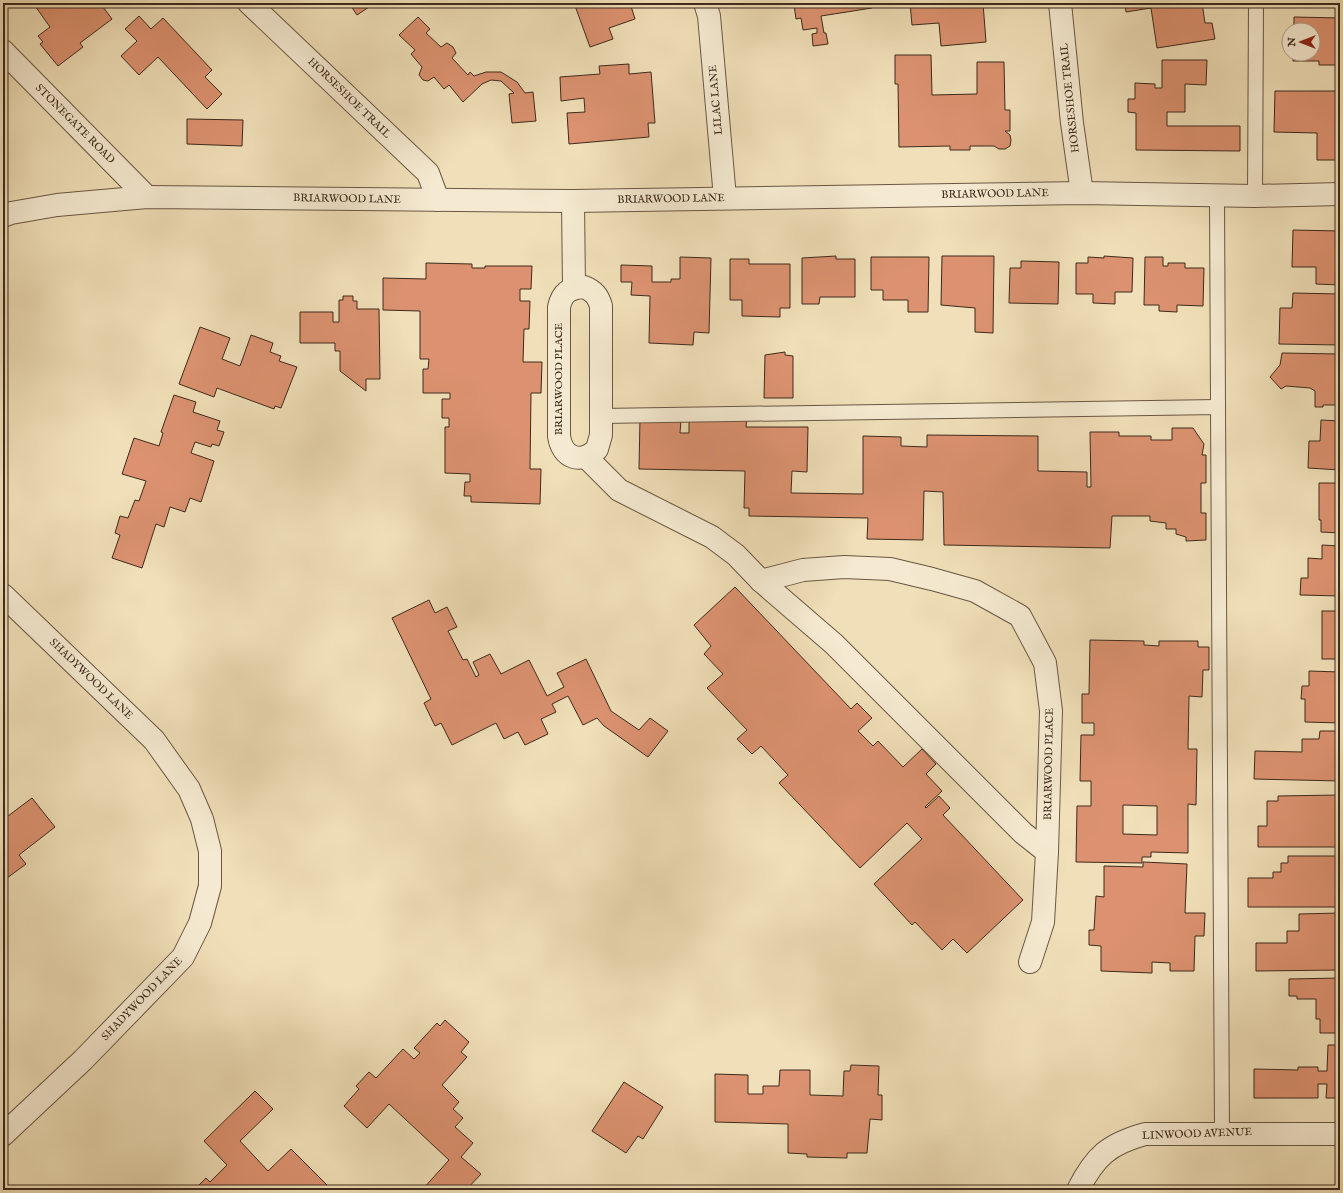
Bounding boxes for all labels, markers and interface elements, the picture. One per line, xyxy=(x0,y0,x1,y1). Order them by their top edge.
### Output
north arrow xyxy=(1281,22,1321,62)
text: N xyxy=(1285,37,1299,48)
street label: HORSESHOE TRAIL xyxy=(1057,42,1083,154)
street label: HORSESHOE TRAIL xyxy=(305,55,394,141)
street label: LILAC LANE xyxy=(706,64,726,136)
street label: STONEGATE ROAD xyxy=(32,81,118,167)
street label: BRIARWOOD LANE xyxy=(941,186,1049,202)
street label: BRIARWOOD LANE xyxy=(293,191,401,207)
street label: BRIARWOOD LANE xyxy=(617,191,725,207)
street label: BRIARWOOD PLACE xyxy=(552,322,566,435)
street label: SHADYWOOD LANE xyxy=(46,636,136,723)
street label: BRIARWOOD PLACE xyxy=(1041,707,1057,820)
street label: SHADYWOOD LANE xyxy=(99,954,186,1044)
street label: LINWOOD AVENUE xyxy=(1142,1125,1253,1143)

